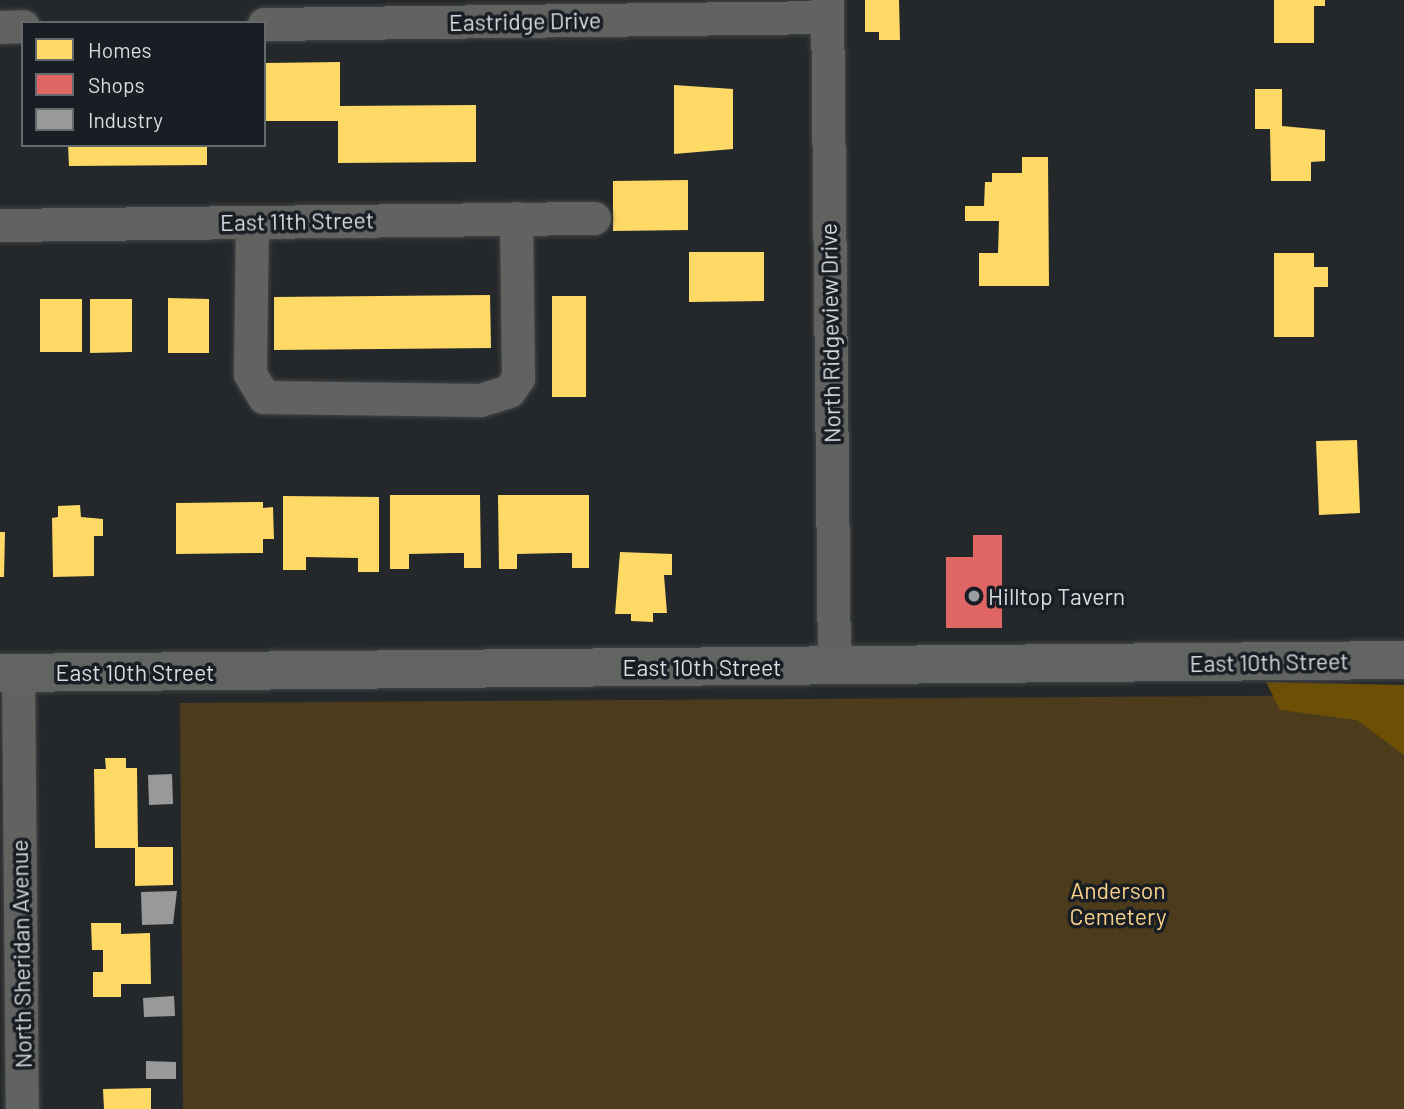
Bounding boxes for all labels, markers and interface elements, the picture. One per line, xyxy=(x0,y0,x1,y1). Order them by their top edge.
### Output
street label: Eastridge Drive xyxy=(449,6,601,36)
legend xyxy=(21,21,266,147)
text: Homes xyxy=(88,37,152,62)
text: Shops xyxy=(88,72,145,97)
text: Industry xyxy=(88,107,163,132)
street label: East 11th Street xyxy=(220,206,374,236)
street label: North Ridgeview Drive xyxy=(814,223,846,443)
place label: Hilltop Tavern xyxy=(988,582,1125,610)
marker: Hilltop Tavern xyxy=(966,588,982,604)
street label: East 10th Street xyxy=(1189,647,1349,677)
street label: East 10th Street xyxy=(623,653,781,681)
street label: East 10th Street xyxy=(56,658,214,686)
street label: North Sheridan Avenue xyxy=(5,839,37,1069)
park label: Anderson Cemetery xyxy=(1069,876,1167,930)

